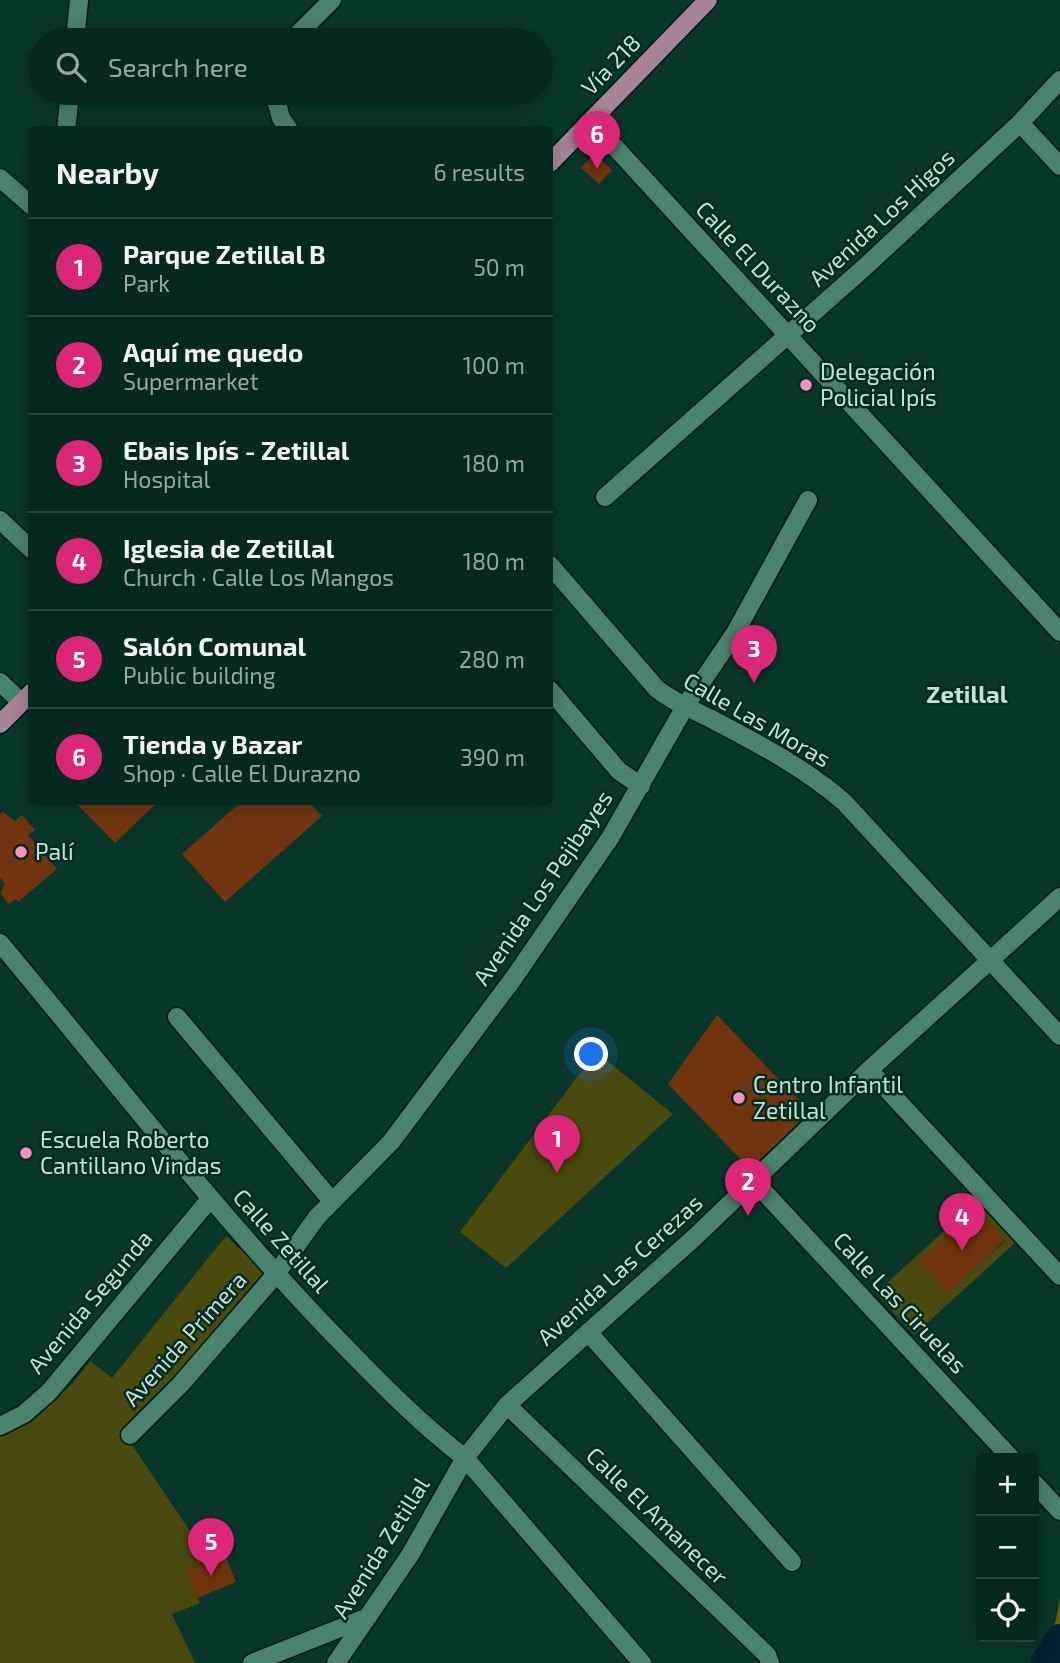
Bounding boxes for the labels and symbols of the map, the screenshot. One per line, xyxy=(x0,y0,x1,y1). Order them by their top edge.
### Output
street label: Vía 218 xyxy=(575,28,646,100)
pin: 6 xyxy=(574,111,620,169)
street label: Avenida Los Higos xyxy=(803,143,960,292)
street label: Calle El Durazno xyxy=(691,195,827,338)
place label: Delegación Policial Ipís xyxy=(820,357,937,411)
marker: Delegación Policial Ipís xyxy=(798,377,814,393)
pin: 3 xyxy=(731,625,777,683)
street label: Calle Las Moras xyxy=(679,666,836,772)
district label: Zetillal xyxy=(926,679,1008,708)
street label: Avenida Los Pejibayes xyxy=(467,785,618,990)
place label: Palí xyxy=(35,837,75,865)
marker: Palí xyxy=(13,844,29,860)
your location xyxy=(574,1037,608,1071)
place label: Centro Infantil Zetillal xyxy=(753,1070,903,1124)
marker: Centro Infantil Zetillal xyxy=(731,1090,747,1106)
pin: 1 xyxy=(534,1115,580,1173)
place label: Escuela Roberto Cantillano Vindas xyxy=(40,1125,221,1179)
marker: Escuela Roberto Cantillano Vindas xyxy=(18,1145,34,1161)
pin: 2 xyxy=(725,1158,771,1216)
street label: Calle Zetillal xyxy=(228,1183,336,1298)
street label: Avenida Las Cerezas xyxy=(531,1188,708,1351)
pin: 4 xyxy=(939,1193,985,1251)
street label: Avenida Segunda xyxy=(21,1224,157,1379)
street label: Calle Las Ciruelas xyxy=(828,1226,973,1379)
street label: Avenida Primera xyxy=(117,1265,252,1411)
street label: Calle El Amanecer xyxy=(581,1441,734,1590)
street label: Avenida Zetillal xyxy=(326,1472,435,1623)
pin: 5 xyxy=(188,1518,234,1576)

